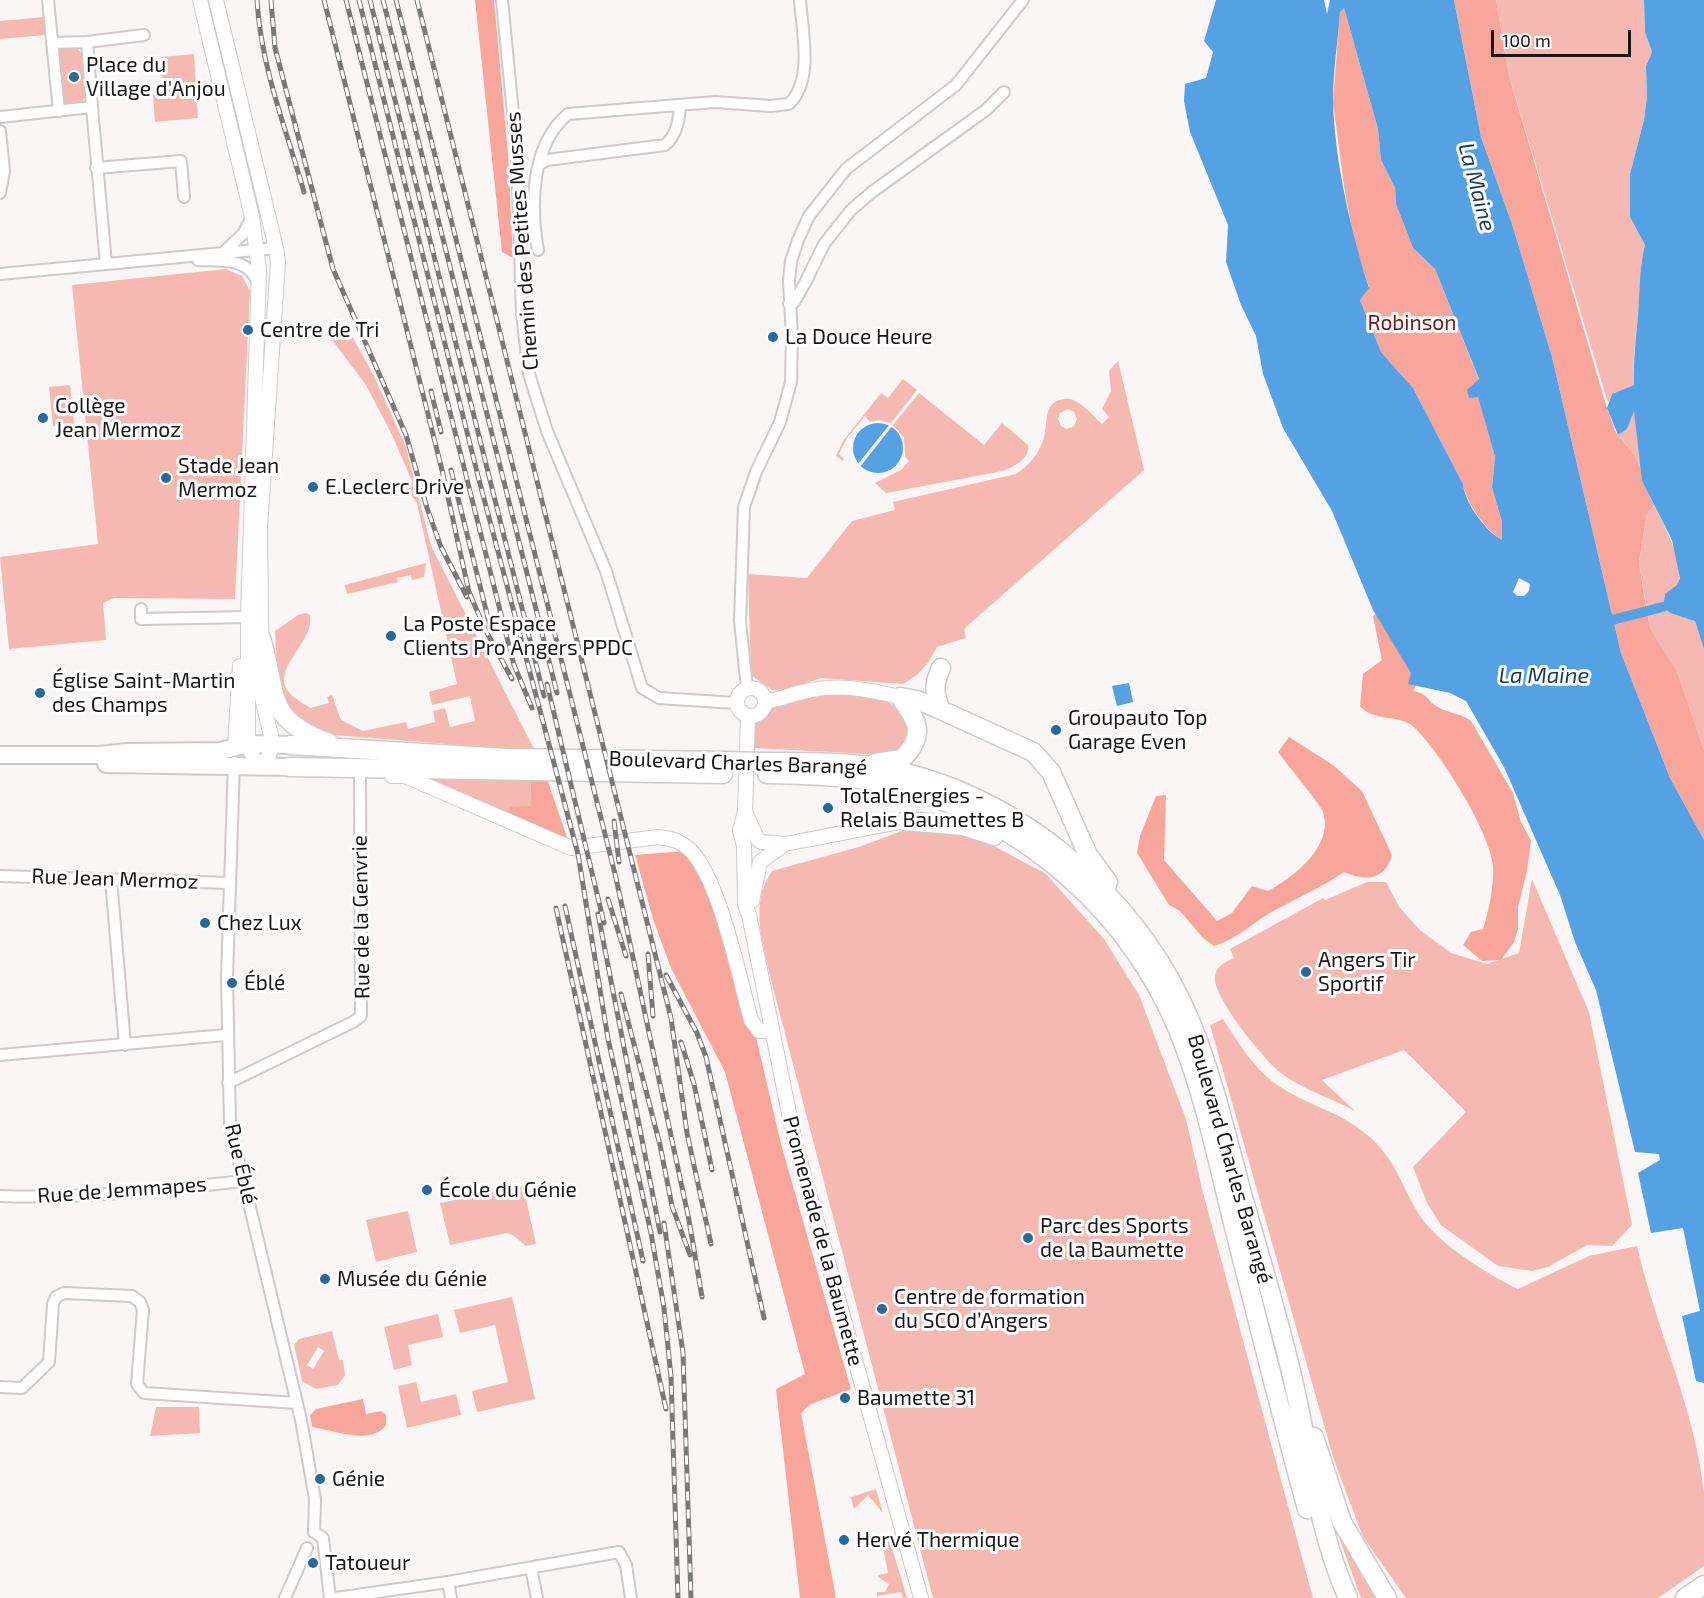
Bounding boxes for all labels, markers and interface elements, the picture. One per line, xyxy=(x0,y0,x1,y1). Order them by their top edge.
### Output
scale bar xyxy=(1494,18,1634,56)
text: 100 m xyxy=(1502,29,1551,51)
place label: Place du Village d'Anjou xyxy=(86,52,226,102)
marker: Place du Village d'Anjou xyxy=(67,70,81,84)
street label: Chemin des Petites Musses xyxy=(500,111,544,371)
water label: La Maine xyxy=(1453,140,1501,234)
park label: Robinson xyxy=(1368,310,1456,336)
place label: Centre de Tri xyxy=(260,317,379,343)
marker: Centre de Tri xyxy=(241,323,255,337)
place label: La Douce Heure xyxy=(785,324,933,350)
marker: La Douce Heure xyxy=(766,330,780,344)
place label: Collège Jean Mermoz xyxy=(55,393,181,443)
marker: Collège Jean Mermoz xyxy=(36,411,50,425)
place label: Stade Jean Mermoz xyxy=(178,453,279,503)
marker: Stade Jean Mermoz xyxy=(159,471,173,485)
place label: E.Leclerc Drive xyxy=(325,474,464,500)
marker: E.Leclerc Drive xyxy=(306,480,320,494)
place label: La Poste Espace Clients Pro Angers PPDC xyxy=(403,611,633,661)
marker: La Poste Espace Clients Pro Angers PPDC xyxy=(384,629,398,643)
water label: La Maine xyxy=(1499,663,1589,689)
place label: Église Saint-Martin des Champs xyxy=(52,668,235,718)
marker: Église Saint-Martin des Champs xyxy=(33,686,47,700)
place label: Groupauto Top Garage Even xyxy=(1068,705,1207,755)
marker: Groupauto Top Garage Even xyxy=(1049,723,1063,737)
street label: Boulevard Charles Barangé xyxy=(608,746,868,780)
place label: TotalEnergies - Relais Baumettes B xyxy=(840,783,1024,833)
marker: TotalEnergies - Relais Baumettes B xyxy=(821,801,835,815)
street label: Rue de la Genvrie xyxy=(347,835,375,999)
street label: Rue Jean Mermoz xyxy=(31,863,199,895)
place label: Chez Lux xyxy=(217,910,302,936)
marker: Chez Lux xyxy=(198,916,212,930)
place label: Angers Tir Sportif xyxy=(1318,947,1416,997)
marker: Angers Tir Sportif xyxy=(1299,965,1313,979)
place label: Éblé xyxy=(244,970,285,996)
marker: Éblé xyxy=(225,976,239,990)
street label: Boulevard Charles Barangé xyxy=(1182,1031,1278,1287)
street label: Promenade de la Baumette xyxy=(777,1113,869,1369)
street label: Rue Éblé xyxy=(219,1121,263,1207)
street label: Rue de Jemmapes xyxy=(36,1172,208,1208)
place label: École du Génie xyxy=(439,1177,577,1203)
marker: École du Génie xyxy=(420,1183,434,1197)
place label: Parc des Sports de la Baumette xyxy=(1040,1213,1189,1263)
marker: Parc des Sports de la Baumette xyxy=(1021,1231,1035,1245)
place label: Musée du Génie xyxy=(337,1266,487,1292)
marker: Musée du Génie xyxy=(318,1272,332,1286)
place label: Centre de formation du SCO d’Angers xyxy=(894,1284,1085,1334)
marker: Centre de formation du SCO d’Angers xyxy=(875,1302,889,1316)
place label: Baumette 31 xyxy=(857,1385,975,1411)
marker: Baumette 31 xyxy=(838,1391,852,1405)
place label: Génie xyxy=(332,1466,385,1492)
marker: Génie xyxy=(313,1472,327,1486)
place label: Hervé Thermique xyxy=(856,1527,1020,1553)
marker: Hervé Thermique xyxy=(837,1533,851,1547)
place label: Tatoueur xyxy=(325,1550,410,1576)
marker: Tatoueur xyxy=(306,1556,320,1570)

